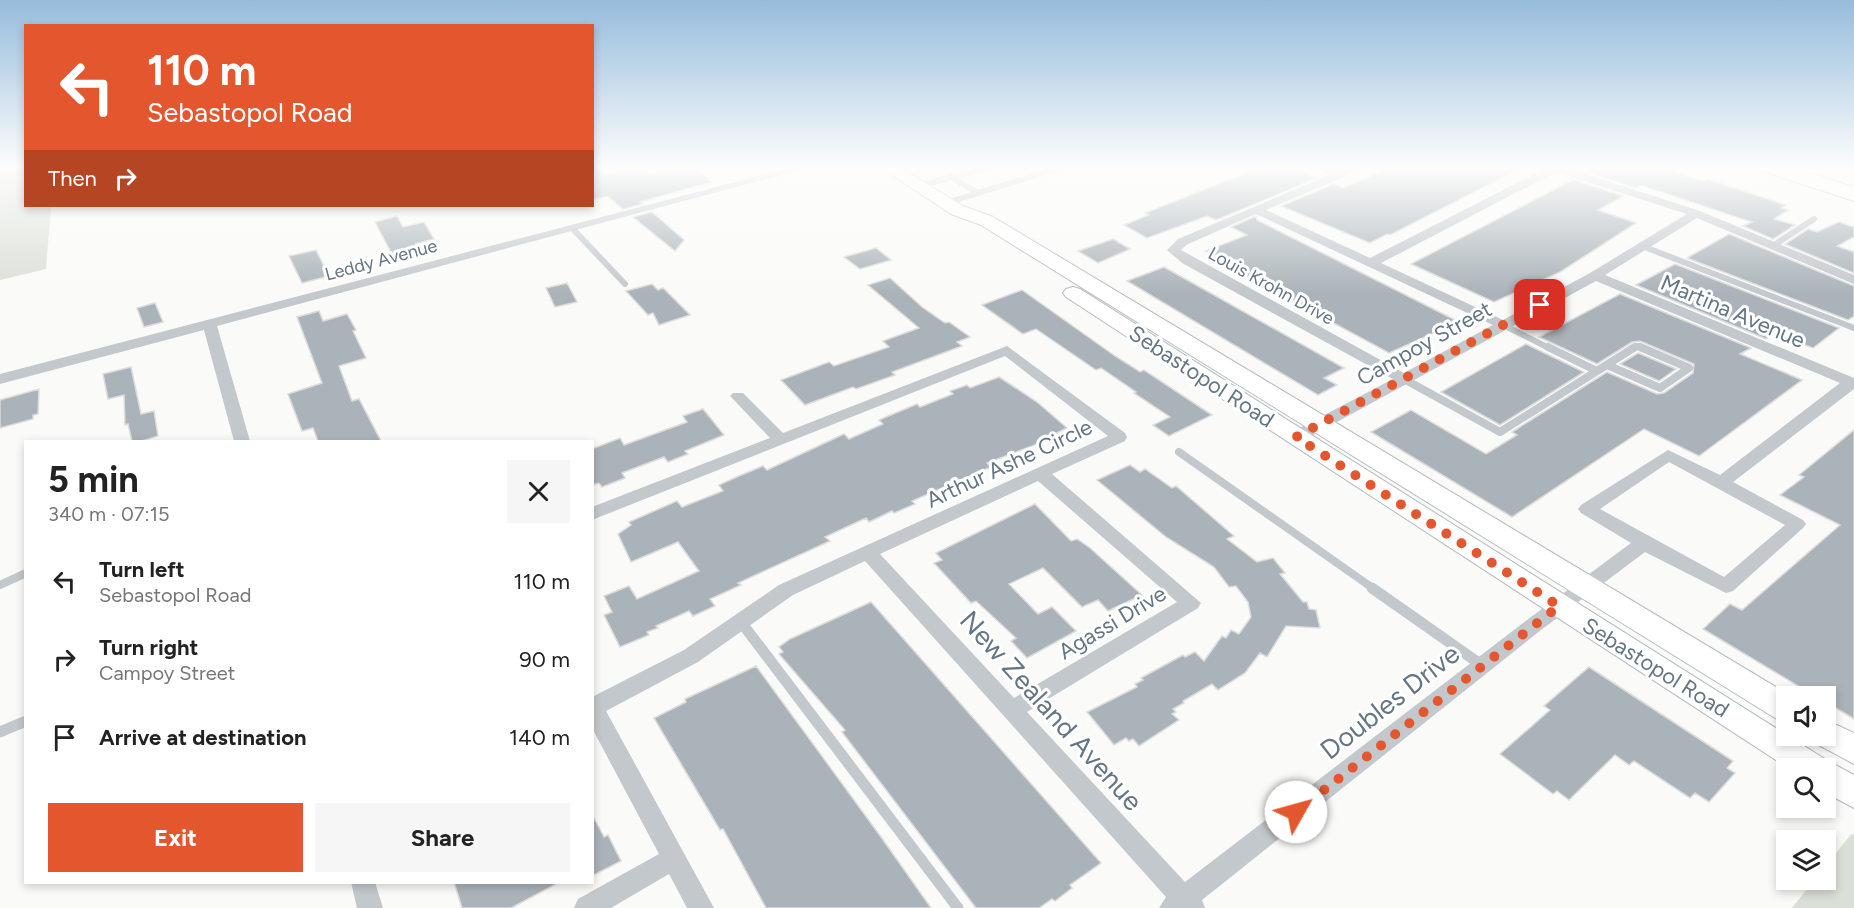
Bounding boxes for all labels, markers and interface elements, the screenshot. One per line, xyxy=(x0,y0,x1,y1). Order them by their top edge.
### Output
text: 110 m xyxy=(147,45,256,96)
icon: left xyxy=(48,48,126,126)
text: Sebastopol Road xyxy=(147,96,353,129)
icon: right xyxy=(109,162,142,195)
text: Then xyxy=(48,165,97,192)
street label: Leddy Avenue xyxy=(323,234,440,286)
street label: Louis Krohn Drive xyxy=(1204,242,1338,330)
street label: Martina Avenue xyxy=(1657,269,1809,354)
pin xyxy=(1514,279,1565,330)
icon: arrive xyxy=(1523,288,1556,321)
street label: Campoy Street xyxy=(1352,295,1496,392)
street label: Sebastopol Road xyxy=(1124,319,1279,433)
street label: Arthur Ashe Circle xyxy=(922,413,1097,514)
text: 5 min xyxy=(48,458,139,501)
button: close xyxy=(507,460,570,523)
text: 340 m · 07:15 xyxy=(48,502,169,526)
text: Turn left xyxy=(99,556,185,583)
icon: left xyxy=(48,565,81,598)
text: 110 m xyxy=(514,568,570,595)
street label: Agassi Drive xyxy=(1054,580,1171,665)
text: Sebastopol Road xyxy=(99,583,251,607)
street label: New Zealand Avenue xyxy=(953,604,1150,817)
street label: Sebastopol Road xyxy=(1578,612,1734,723)
text: Turn right xyxy=(99,634,198,661)
street label: Doubles Drive xyxy=(1314,637,1466,766)
icon: right xyxy=(48,643,81,676)
text: 90 m xyxy=(519,646,570,673)
text: Campoy Street xyxy=(99,661,235,685)
map controls xyxy=(1776,686,1836,890)
button: sound xyxy=(1776,686,1836,746)
icon: arrive xyxy=(48,721,81,754)
text: Arrive at destination xyxy=(99,724,307,751)
text: 140 m xyxy=(509,724,570,751)
button: search xyxy=(1776,758,1836,818)
position arrow xyxy=(1264,780,1328,844)
button: Exit xyxy=(48,803,303,872)
button: Share xyxy=(315,803,570,872)
button: layers xyxy=(1776,830,1836,890)

